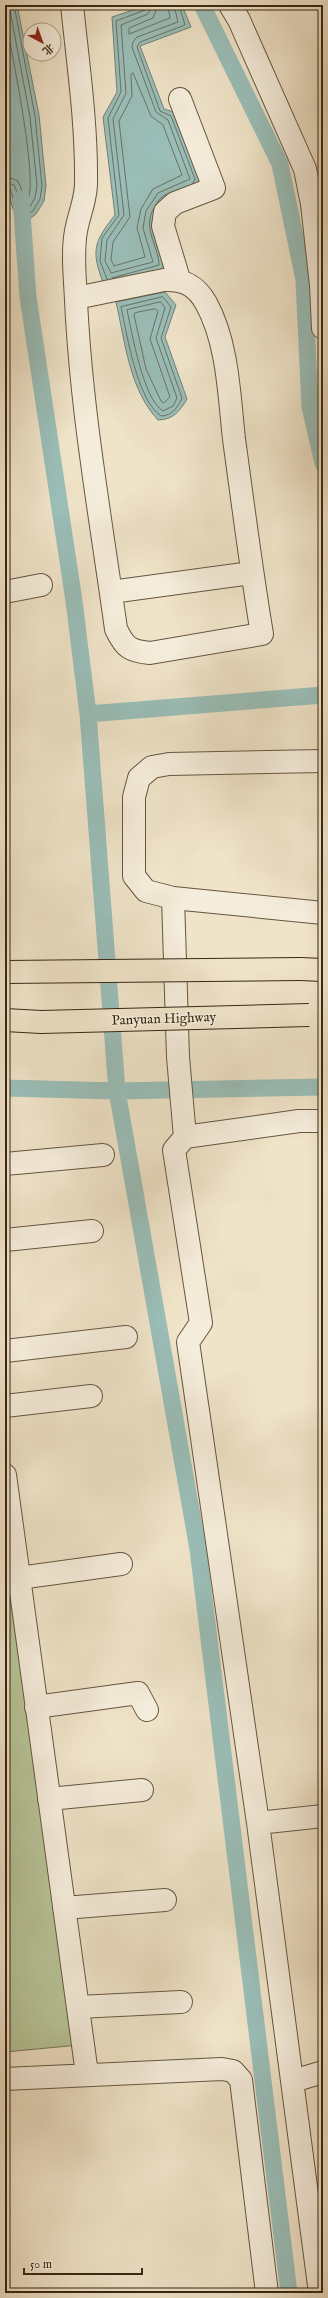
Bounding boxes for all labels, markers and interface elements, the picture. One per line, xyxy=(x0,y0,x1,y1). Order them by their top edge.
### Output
north arrow xyxy=(22,22,62,62)
text: 北 xyxy=(39,40,57,58)
street label: Panyuan Highway xyxy=(111,1008,217,1030)
scale bar xyxy=(24,2250,142,2276)
text: 50 m xyxy=(30,2257,52,2272)

